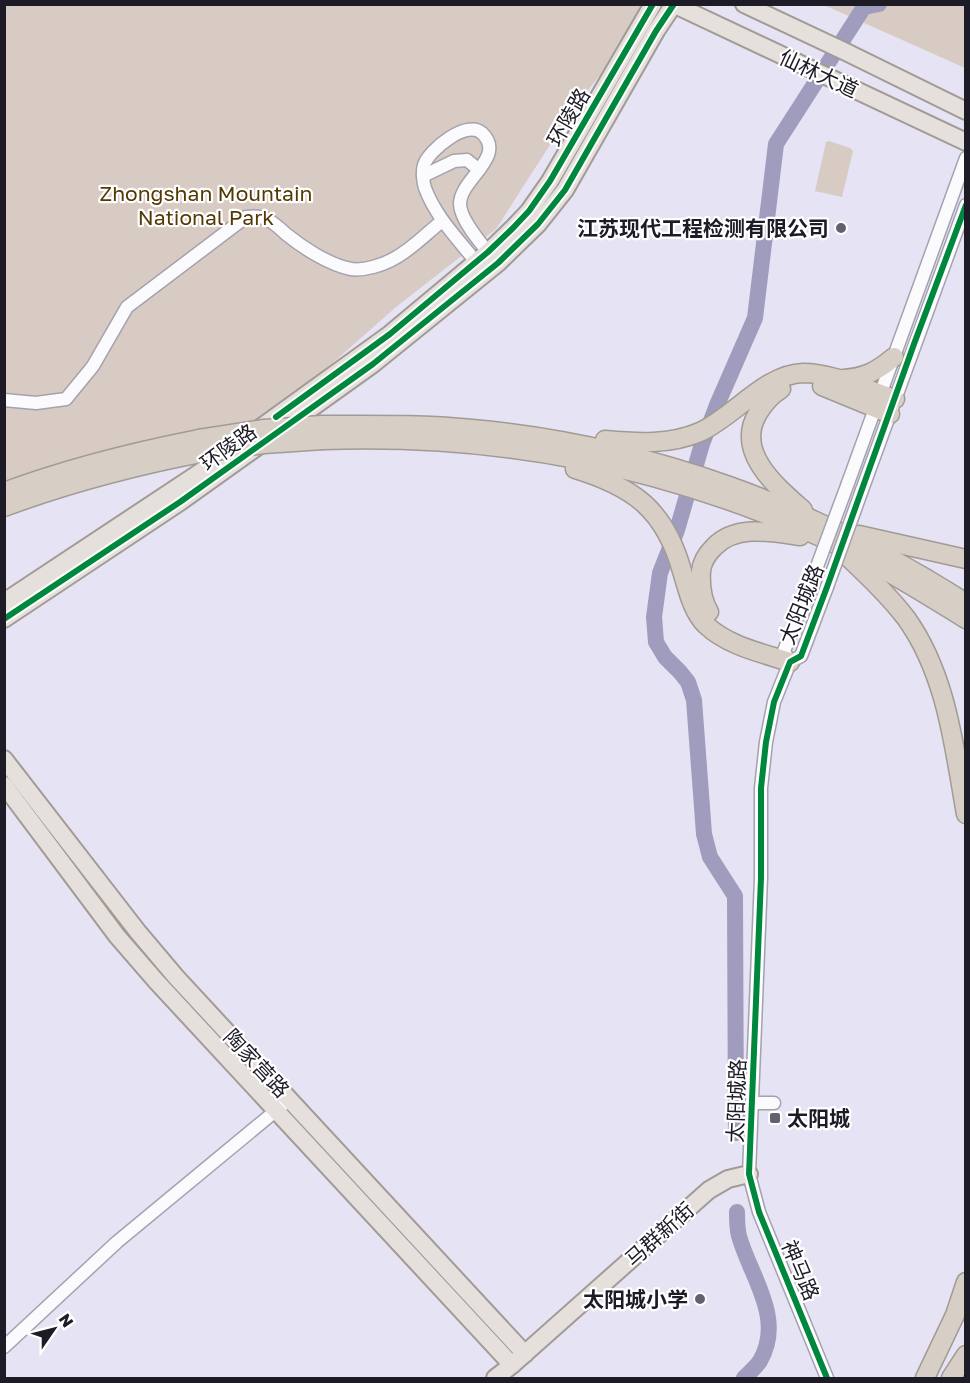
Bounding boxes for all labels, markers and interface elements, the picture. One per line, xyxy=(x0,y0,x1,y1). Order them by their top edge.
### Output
street label: 仙林大道 xyxy=(775,43,863,103)
street label: 环陵路 xyxy=(541,83,595,151)
park label: Zhongshan Mountain National Park xyxy=(100,180,312,230)
place label: 江苏现代工程检测有限公司 xyxy=(577,215,829,241)
marker: 江苏现代工程检测有限公司 xyxy=(834,221,848,235)
street label: 环陵路 xyxy=(195,418,261,476)
street label: 太阳城路 xyxy=(773,560,829,648)
street label: 陶家营路 xyxy=(219,1023,295,1103)
street label: 太阳城路 xyxy=(722,1059,750,1143)
place label: 太阳城 xyxy=(787,1105,850,1131)
marker: 太阳城 xyxy=(768,1111,782,1125)
street label: 马群新街 xyxy=(619,1196,699,1272)
street label: 神马路 xyxy=(777,1236,825,1304)
place label: 太阳城小学 xyxy=(583,1286,688,1312)
marker: 太阳城小学 xyxy=(693,1292,707,1306)
north arrow xyxy=(24,1299,84,1359)
text: N xyxy=(55,1310,78,1331)

